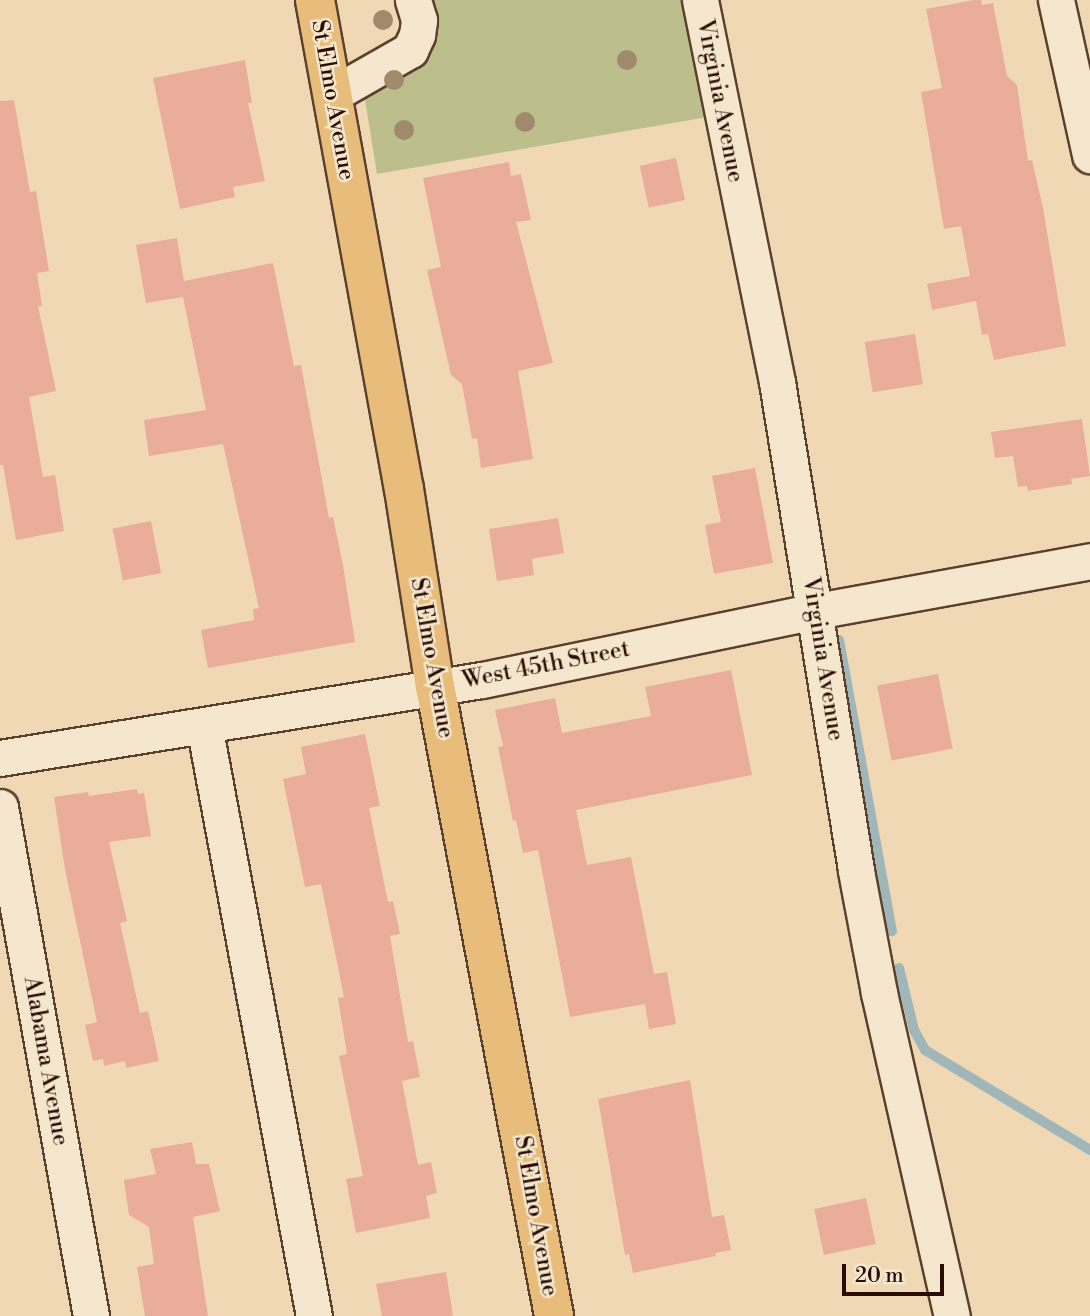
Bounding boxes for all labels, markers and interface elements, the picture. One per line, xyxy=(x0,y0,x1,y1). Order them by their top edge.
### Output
street label: Virginia Avenue xyxy=(691,17,749,185)
street label: St Elmo Avenue xyxy=(305,18,361,182)
street label: Virginia Avenue xyxy=(796,575,850,743)
street label: St Elmo Avenue xyxy=(404,576,460,740)
street label: West 45th Street xyxy=(460,635,632,695)
street label: Alabama Avenue xyxy=(18,974,74,1148)
street label: St Elmo Avenue xyxy=(508,1134,564,1298)
scale bar xyxy=(845,1250,946,1294)
text: 20 m xyxy=(855,1263,904,1289)

